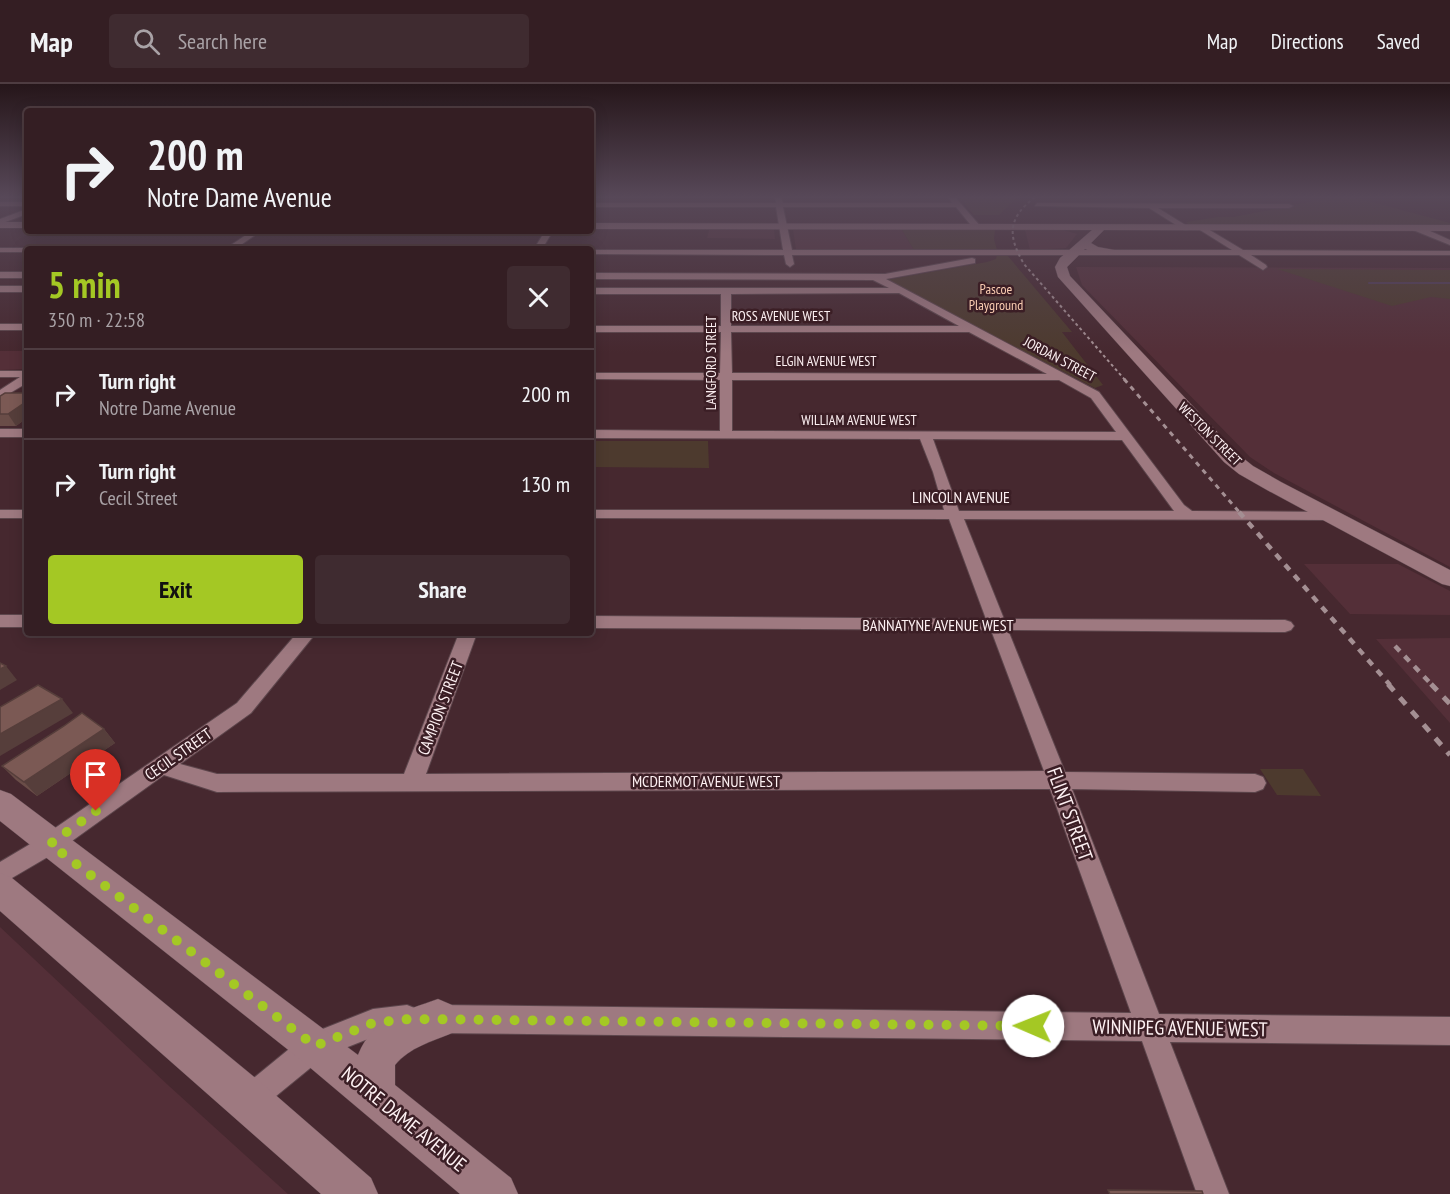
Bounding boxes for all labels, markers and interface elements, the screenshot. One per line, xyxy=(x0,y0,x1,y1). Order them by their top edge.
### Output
search box xyxy=(109,14,529,68)
text: Map xyxy=(30,23,73,60)
icon: search xyxy=(130,25,163,58)
text: Search here xyxy=(178,27,267,55)
text: Map xyxy=(1207,28,1238,55)
text: Directions xyxy=(1271,28,1344,55)
text: Saved xyxy=(1377,28,1420,55)
text: 200 m xyxy=(147,127,244,182)
icon: right xyxy=(48,132,126,210)
text: Notre Dame Avenue xyxy=(147,180,332,214)
text: 5 min xyxy=(48,261,121,308)
button: close xyxy=(507,266,570,329)
park label: Pascoe Playground xyxy=(969,280,1023,314)
text: 350 m · 22:58 xyxy=(48,307,145,333)
street label: ROSS AVENUE WEST xyxy=(732,307,831,325)
street label: LANGFORD STREET xyxy=(702,315,720,410)
street label: JORDAN STREET xyxy=(1020,332,1100,386)
street label: ELGIN AVENUE WEST xyxy=(775,352,877,370)
text: Turn right xyxy=(99,367,176,395)
icon: right xyxy=(48,378,81,411)
text: 200 m xyxy=(521,380,570,408)
text: Notre Dame Avenue xyxy=(99,395,236,421)
street label: WESTON STREET xyxy=(1174,398,1246,470)
street label: WILLIAM AVENUE WEST xyxy=(801,411,917,429)
text: Turn right xyxy=(99,457,176,485)
icon: right xyxy=(48,468,81,501)
text: 130 m xyxy=(521,470,570,498)
text: Cecil Street xyxy=(99,485,177,511)
street label: LINCOLN AVENUE xyxy=(912,487,1010,507)
button: Exit xyxy=(48,555,303,624)
button: Share xyxy=(315,555,570,624)
street label: BANNATYNE AVENUE WEST xyxy=(862,615,1014,635)
street label: CAMPION STREET xyxy=(413,658,467,758)
street label: CECIL STREET xyxy=(141,724,215,784)
pin xyxy=(70,749,121,811)
icon: arrive xyxy=(79,758,112,791)
street label: FLINT STREET xyxy=(1041,764,1099,864)
street label: MCDERMOT AVENUE WEST xyxy=(632,771,780,791)
position arrow xyxy=(1001,994,1065,1058)
street label: WINNIPEG AVENUE WEST xyxy=(1092,1013,1268,1043)
street label: NOTRE DAME AVENUE xyxy=(336,1061,472,1177)

